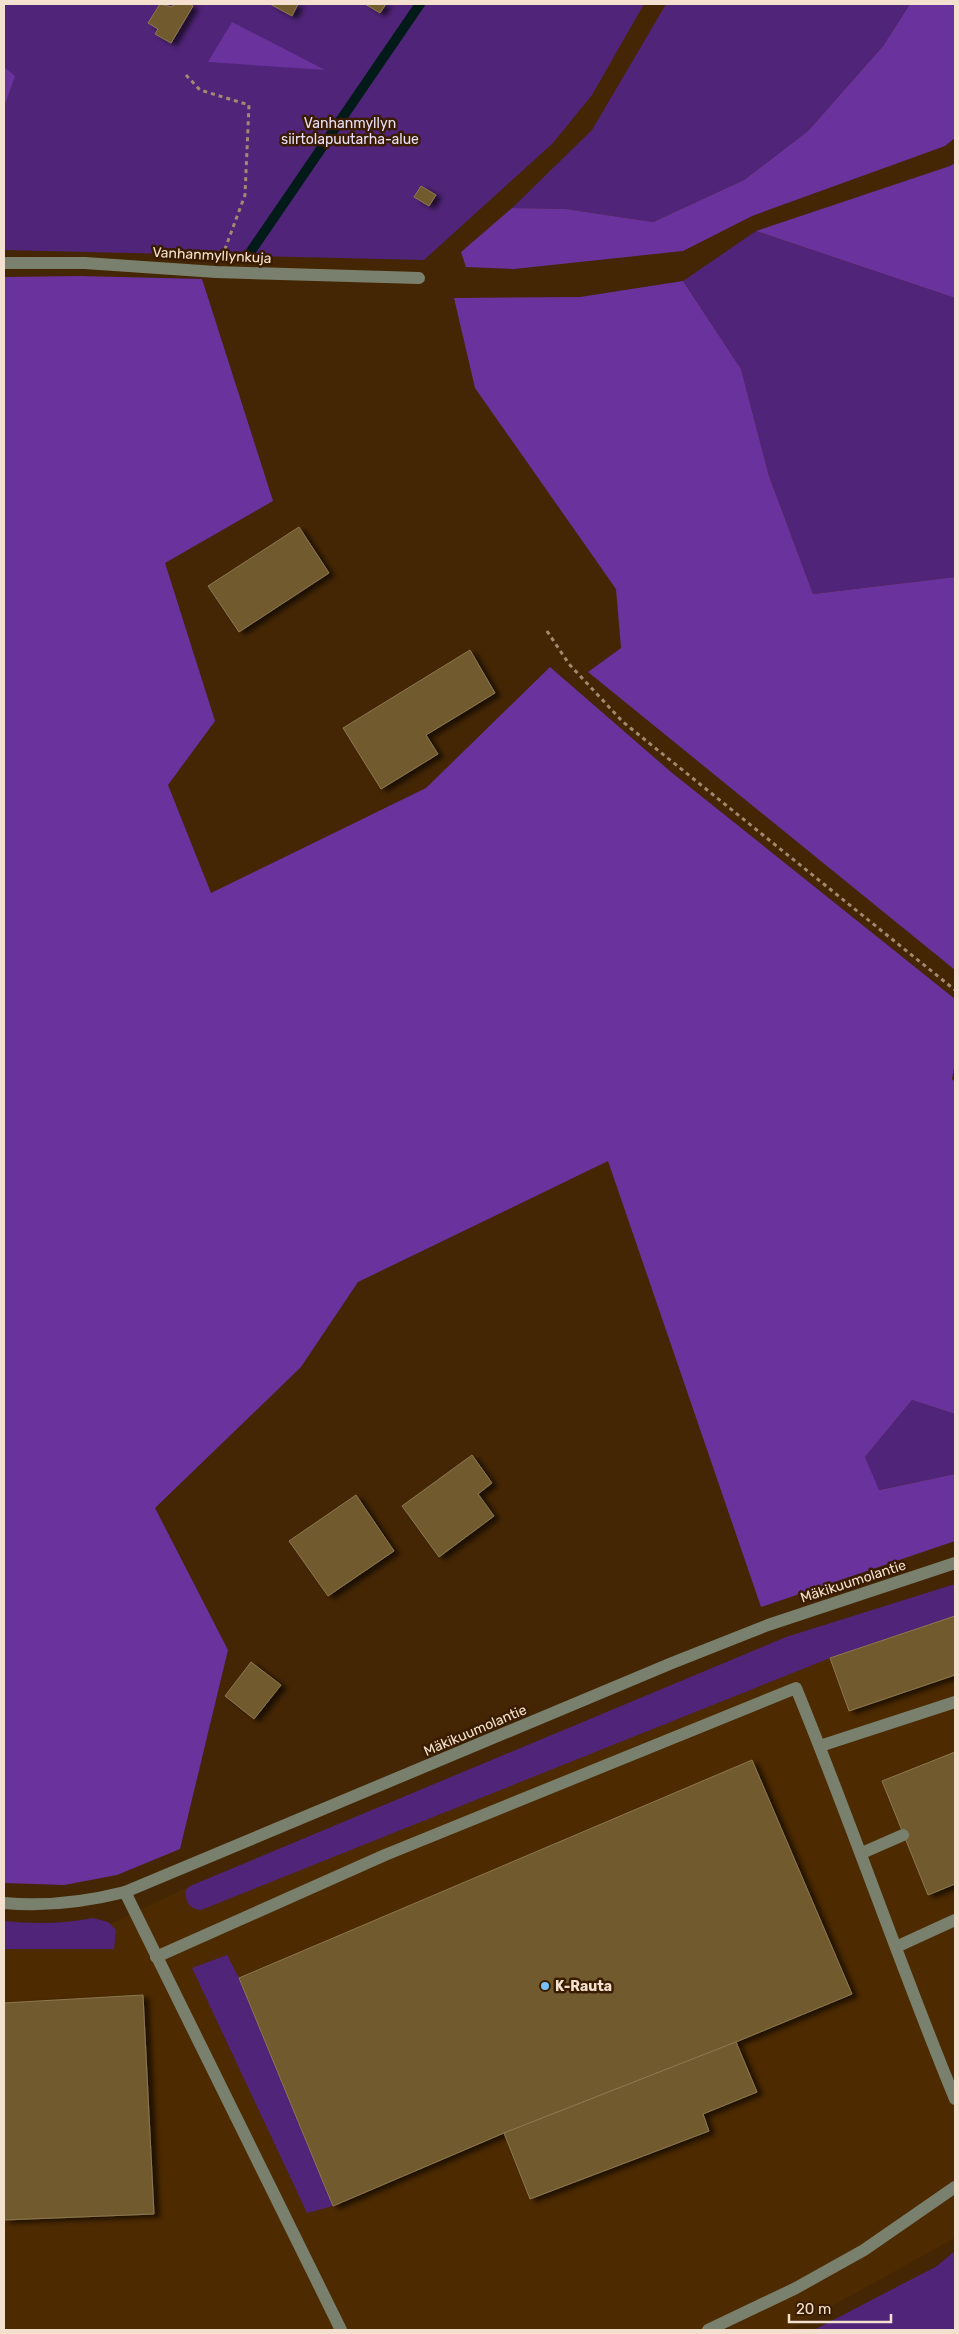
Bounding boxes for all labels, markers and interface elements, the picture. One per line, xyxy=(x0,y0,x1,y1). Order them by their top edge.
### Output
park label: Vanhanmyllyn siirtolapuutarha-alue xyxy=(281,115,419,148)
street label: Vanhanmyllynkuja xyxy=(152,244,272,267)
street label: Mäkikuumolantie xyxy=(798,1556,908,1607)
street label: Mäkikuumolantie xyxy=(421,1701,529,1760)
place label: K-Rauta xyxy=(555,1978,612,1995)
marker: K-Rauta xyxy=(539,1980,551,1992)
scale bar xyxy=(789,2292,892,2324)
text: 20 m xyxy=(796,2300,831,2318)

